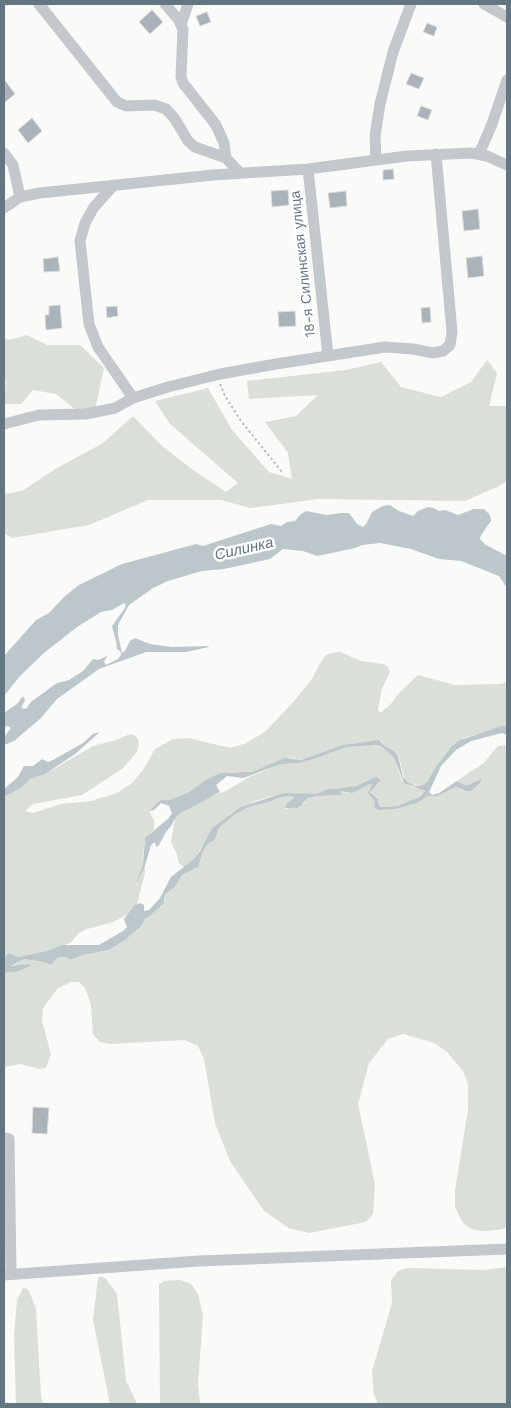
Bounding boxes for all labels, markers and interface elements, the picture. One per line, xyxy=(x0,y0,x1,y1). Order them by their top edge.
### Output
street label: 18-я Силинская улица xyxy=(287,190,319,338)
water label: Силинка xyxy=(213,534,275,564)

